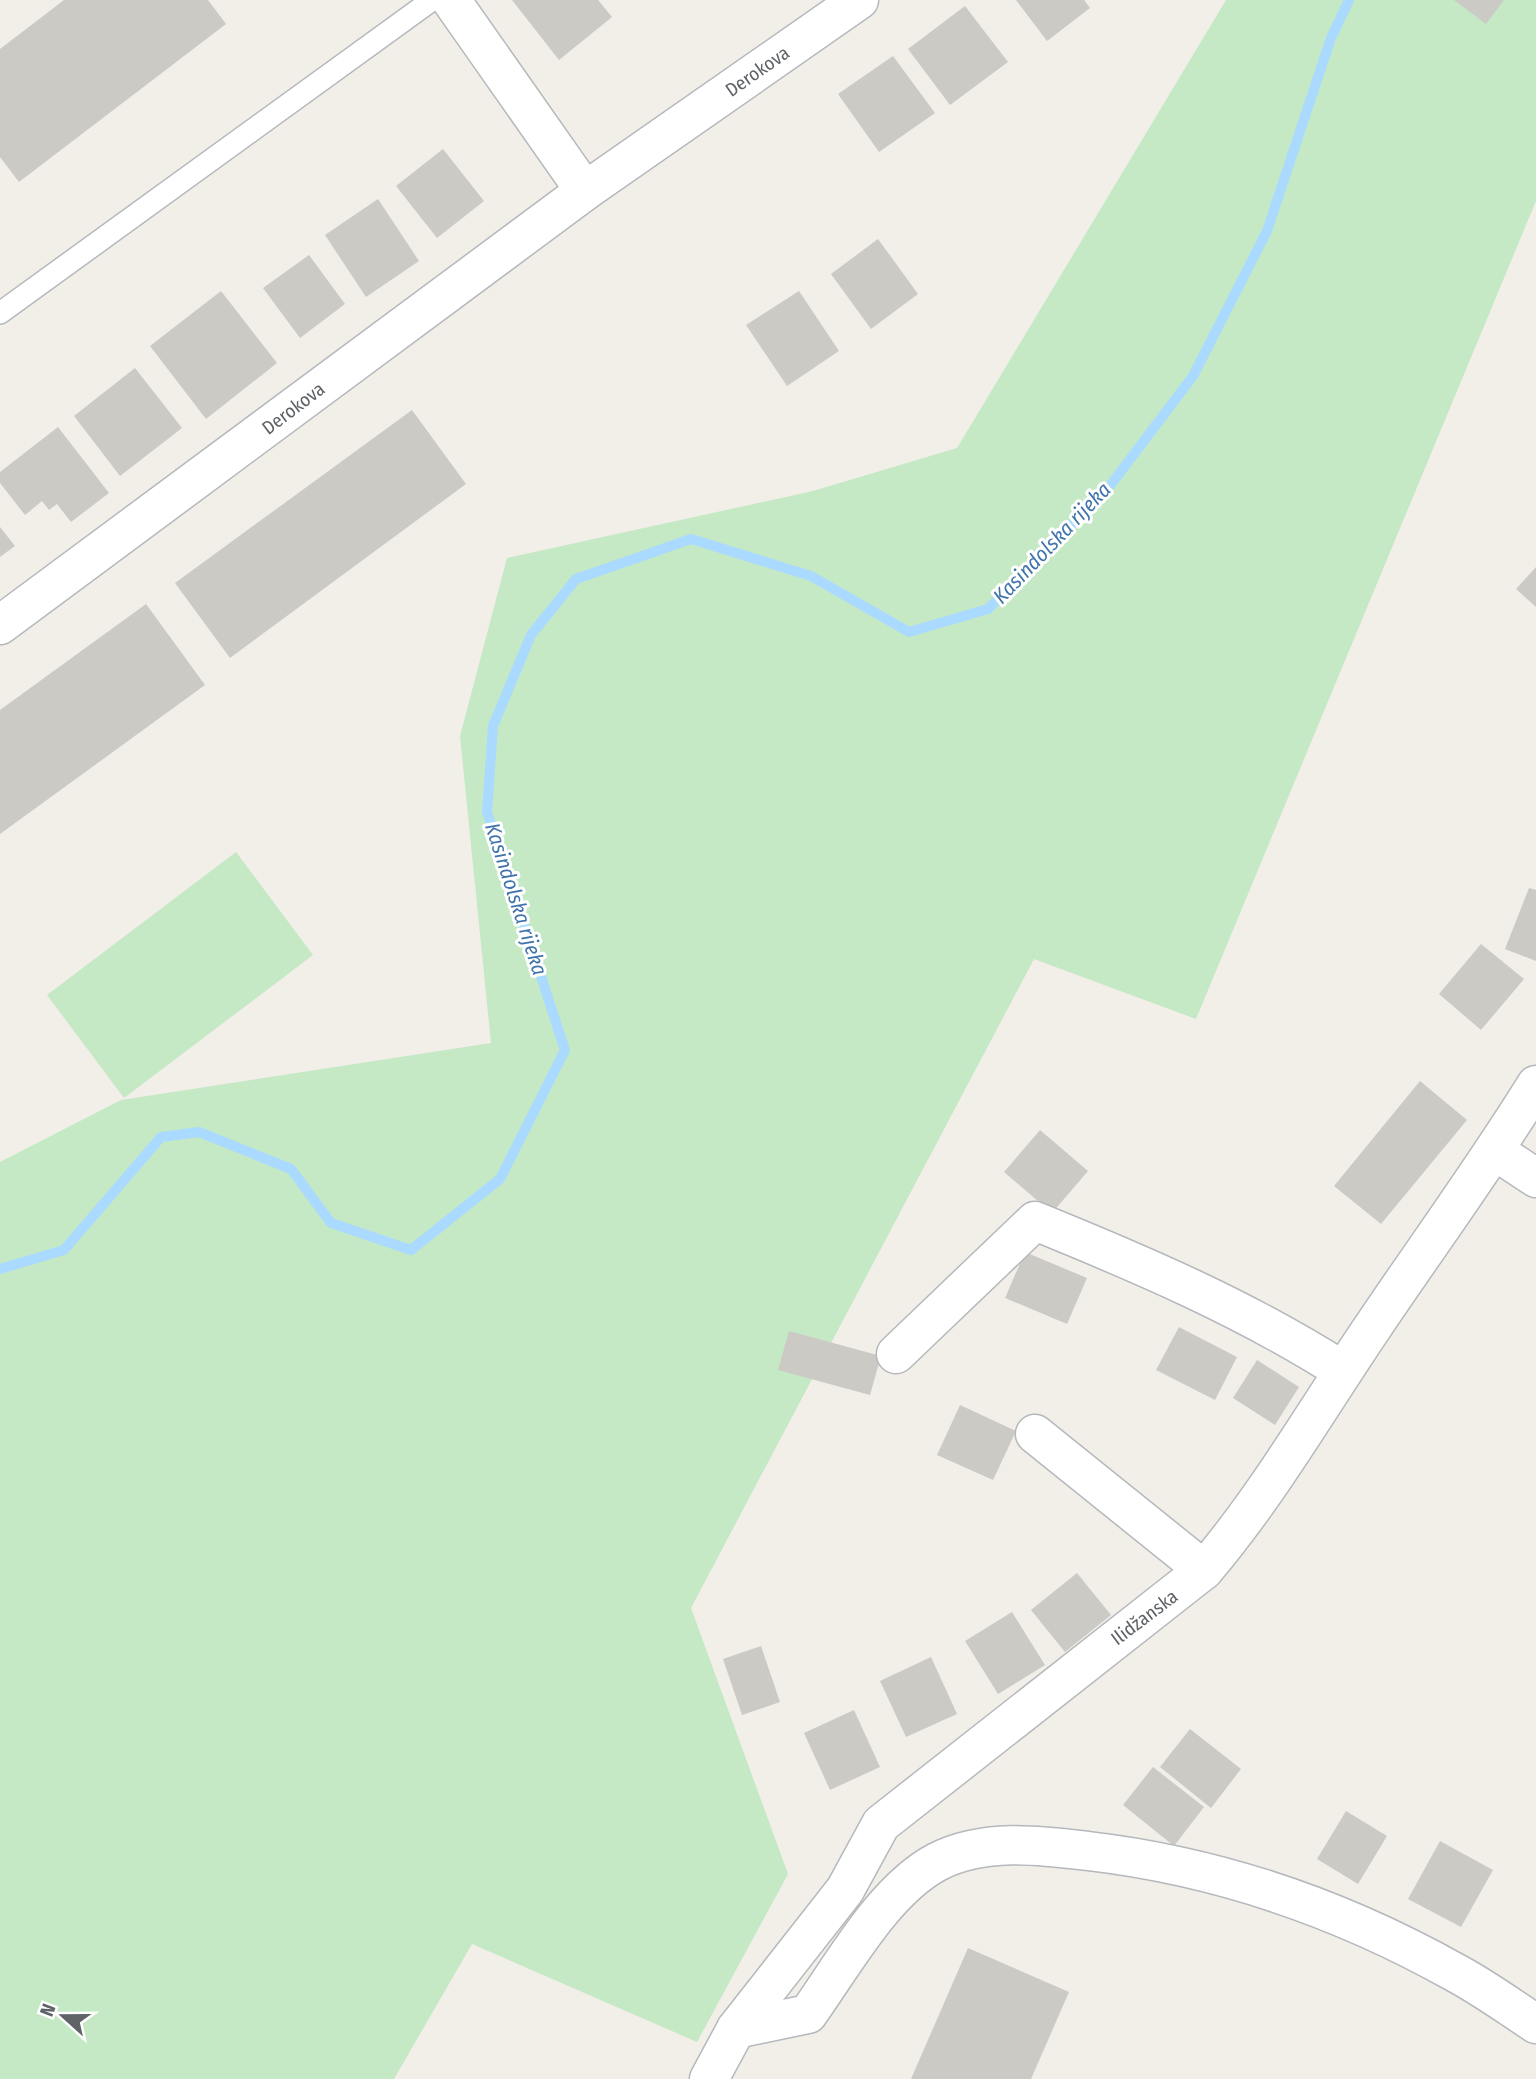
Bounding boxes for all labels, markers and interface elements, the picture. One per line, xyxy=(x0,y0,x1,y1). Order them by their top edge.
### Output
street label: Derokova xyxy=(721,41,794,102)
street label: Derokova xyxy=(257,377,329,439)
water label: Kasindolska rijeka xyxy=(988,477,1116,609)
water label: Kasindolska rijeka xyxy=(479,820,553,978)
street label: Ilidžanska xyxy=(1106,1585,1182,1650)
north arrow xyxy=(28,1981,98,2051)
text: N xyxy=(35,2001,60,2020)

